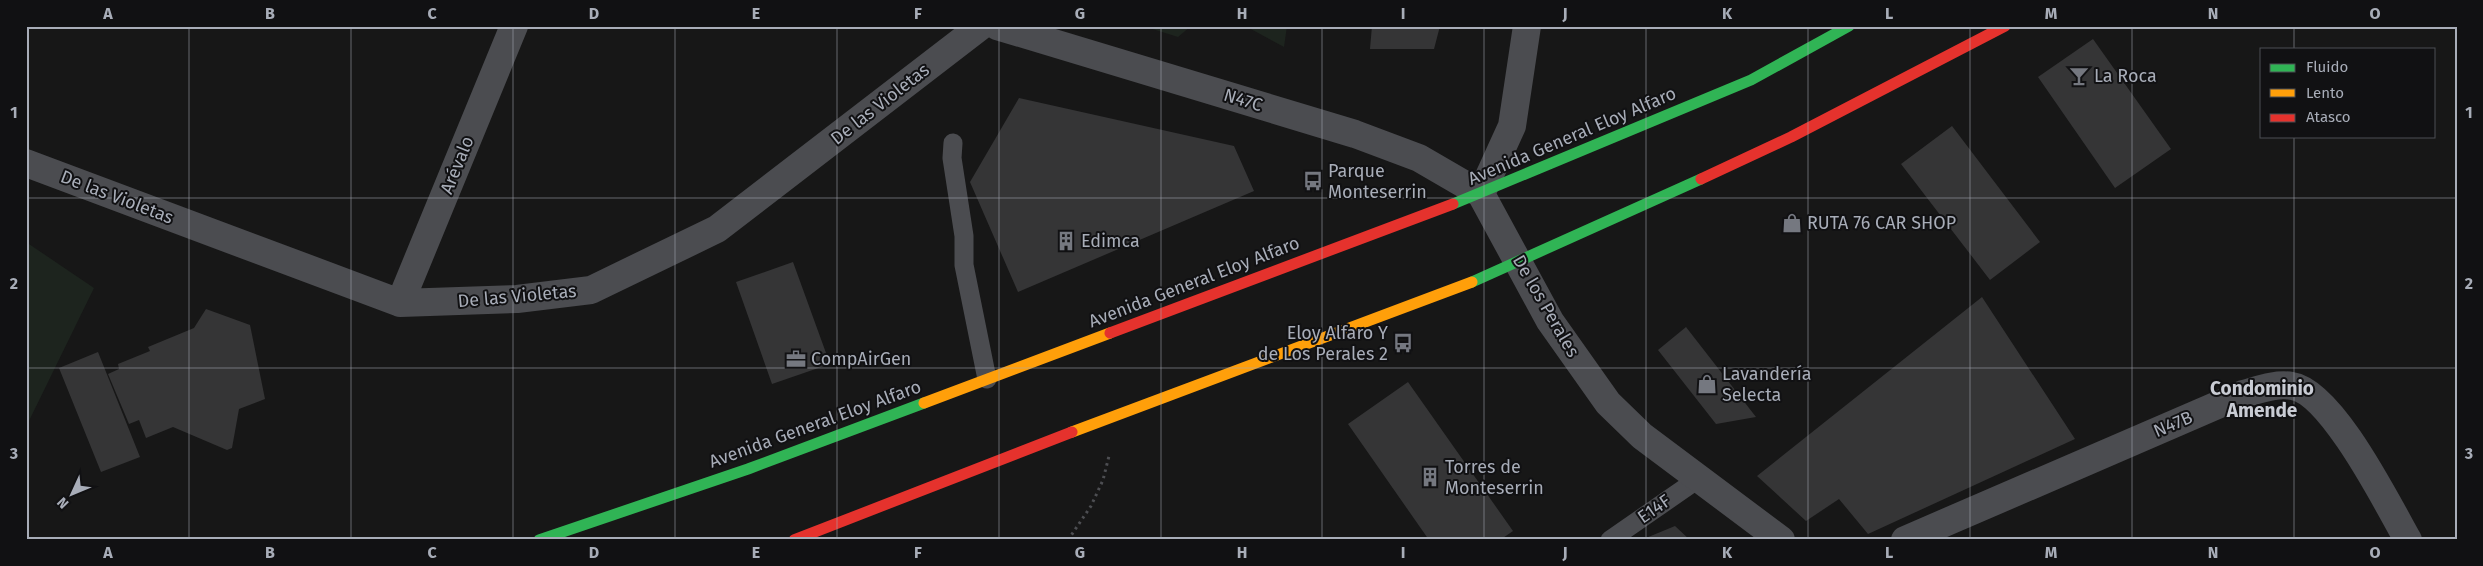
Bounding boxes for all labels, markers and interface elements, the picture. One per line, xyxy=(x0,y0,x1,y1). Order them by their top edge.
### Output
text: A xyxy=(102,4,113,23)
text: B xyxy=(265,4,275,23)
text: C xyxy=(427,4,437,23)
text: D xyxy=(589,4,599,23)
text: E xyxy=(752,4,760,23)
text: F xyxy=(914,4,922,23)
text: G xyxy=(1075,4,1085,23)
text: H xyxy=(1237,4,1247,23)
text: I xyxy=(1401,4,1405,23)
text: J xyxy=(1561,4,1568,23)
text: K xyxy=(1722,4,1733,23)
text: L xyxy=(1885,4,1893,23)
text: M xyxy=(2045,4,2058,23)
text: N xyxy=(2208,4,2218,23)
text: O xyxy=(2369,4,2381,23)
legend xyxy=(2260,48,2436,138)
text: Fluido xyxy=(2306,58,2348,76)
street label: De las Violetas xyxy=(826,59,934,149)
bar icon: La Roca xyxy=(2068,65,2090,87)
place label: La Roca xyxy=(2094,65,2157,87)
street label: Avenida General Eloy Alfaro xyxy=(1465,82,1679,190)
street label: N47C xyxy=(1221,84,1265,116)
text: Lento xyxy=(2306,84,2344,102)
text: 1 xyxy=(10,103,18,122)
text: 1 xyxy=(2465,103,2473,122)
text: Atasco xyxy=(2306,108,2351,126)
street label: Arévalo xyxy=(435,133,479,197)
place label: Parque Monteserrin xyxy=(1328,160,1427,203)
street label: De las Violetas xyxy=(57,165,177,229)
bus stop icon: Parque Monteserrin xyxy=(1302,170,1324,192)
shop icon: RUTA 76 CAR SHOP xyxy=(1781,212,1803,234)
place label: RUTA 76 CAR SHOP xyxy=(1807,212,1956,234)
building icon: Edimca xyxy=(1055,230,1077,252)
place label: Edimca xyxy=(1081,230,1140,252)
street label: Avenida General Eloy Alfaro xyxy=(1085,232,1303,332)
street label: De los Perales xyxy=(1508,251,1584,361)
text: 2 xyxy=(10,274,18,293)
text: 2 xyxy=(2465,274,2473,293)
street label: De las Violetas xyxy=(457,280,577,312)
place label: Eloy Alfaro Y de Los Perales 2 xyxy=(1258,322,1388,365)
bus stop icon: Eloy Alfaro Y de Los Perales 2 xyxy=(1392,332,1414,354)
office icon: CompAirGen xyxy=(785,348,807,370)
place label: CompAirGen xyxy=(811,348,911,370)
place label: Lavandería Selecta xyxy=(1722,363,1812,406)
shop icon: Lavandería Selecta xyxy=(1696,373,1718,395)
street label: Avenida General Eloy Alfaro xyxy=(706,375,924,473)
district label: Condominio Amende xyxy=(2210,377,2314,422)
street label: N47B xyxy=(2150,406,2196,442)
text: 3 xyxy=(9,444,18,463)
text: 3 xyxy=(2464,444,2473,463)
place label: Torres de Monteserrin xyxy=(1445,456,1544,499)
building icon: Torres de Monteserrin xyxy=(1419,466,1441,488)
north arrow xyxy=(48,468,98,518)
street label: E14F xyxy=(1633,490,1675,528)
text: N xyxy=(54,493,72,512)
text: A xyxy=(102,543,113,562)
text: B xyxy=(265,543,275,562)
text: C xyxy=(427,543,437,562)
text: D xyxy=(589,543,599,562)
text: E xyxy=(752,543,760,562)
text: F xyxy=(914,543,922,562)
text: G xyxy=(1075,543,1085,562)
text: H xyxy=(1237,543,1247,562)
text: I xyxy=(1401,543,1405,562)
text: J xyxy=(1561,543,1568,562)
text: K xyxy=(1722,543,1733,562)
text: L xyxy=(1885,543,1893,562)
text: M xyxy=(2045,543,2058,562)
text: N xyxy=(2208,543,2218,562)
text: O xyxy=(2369,543,2381,562)

